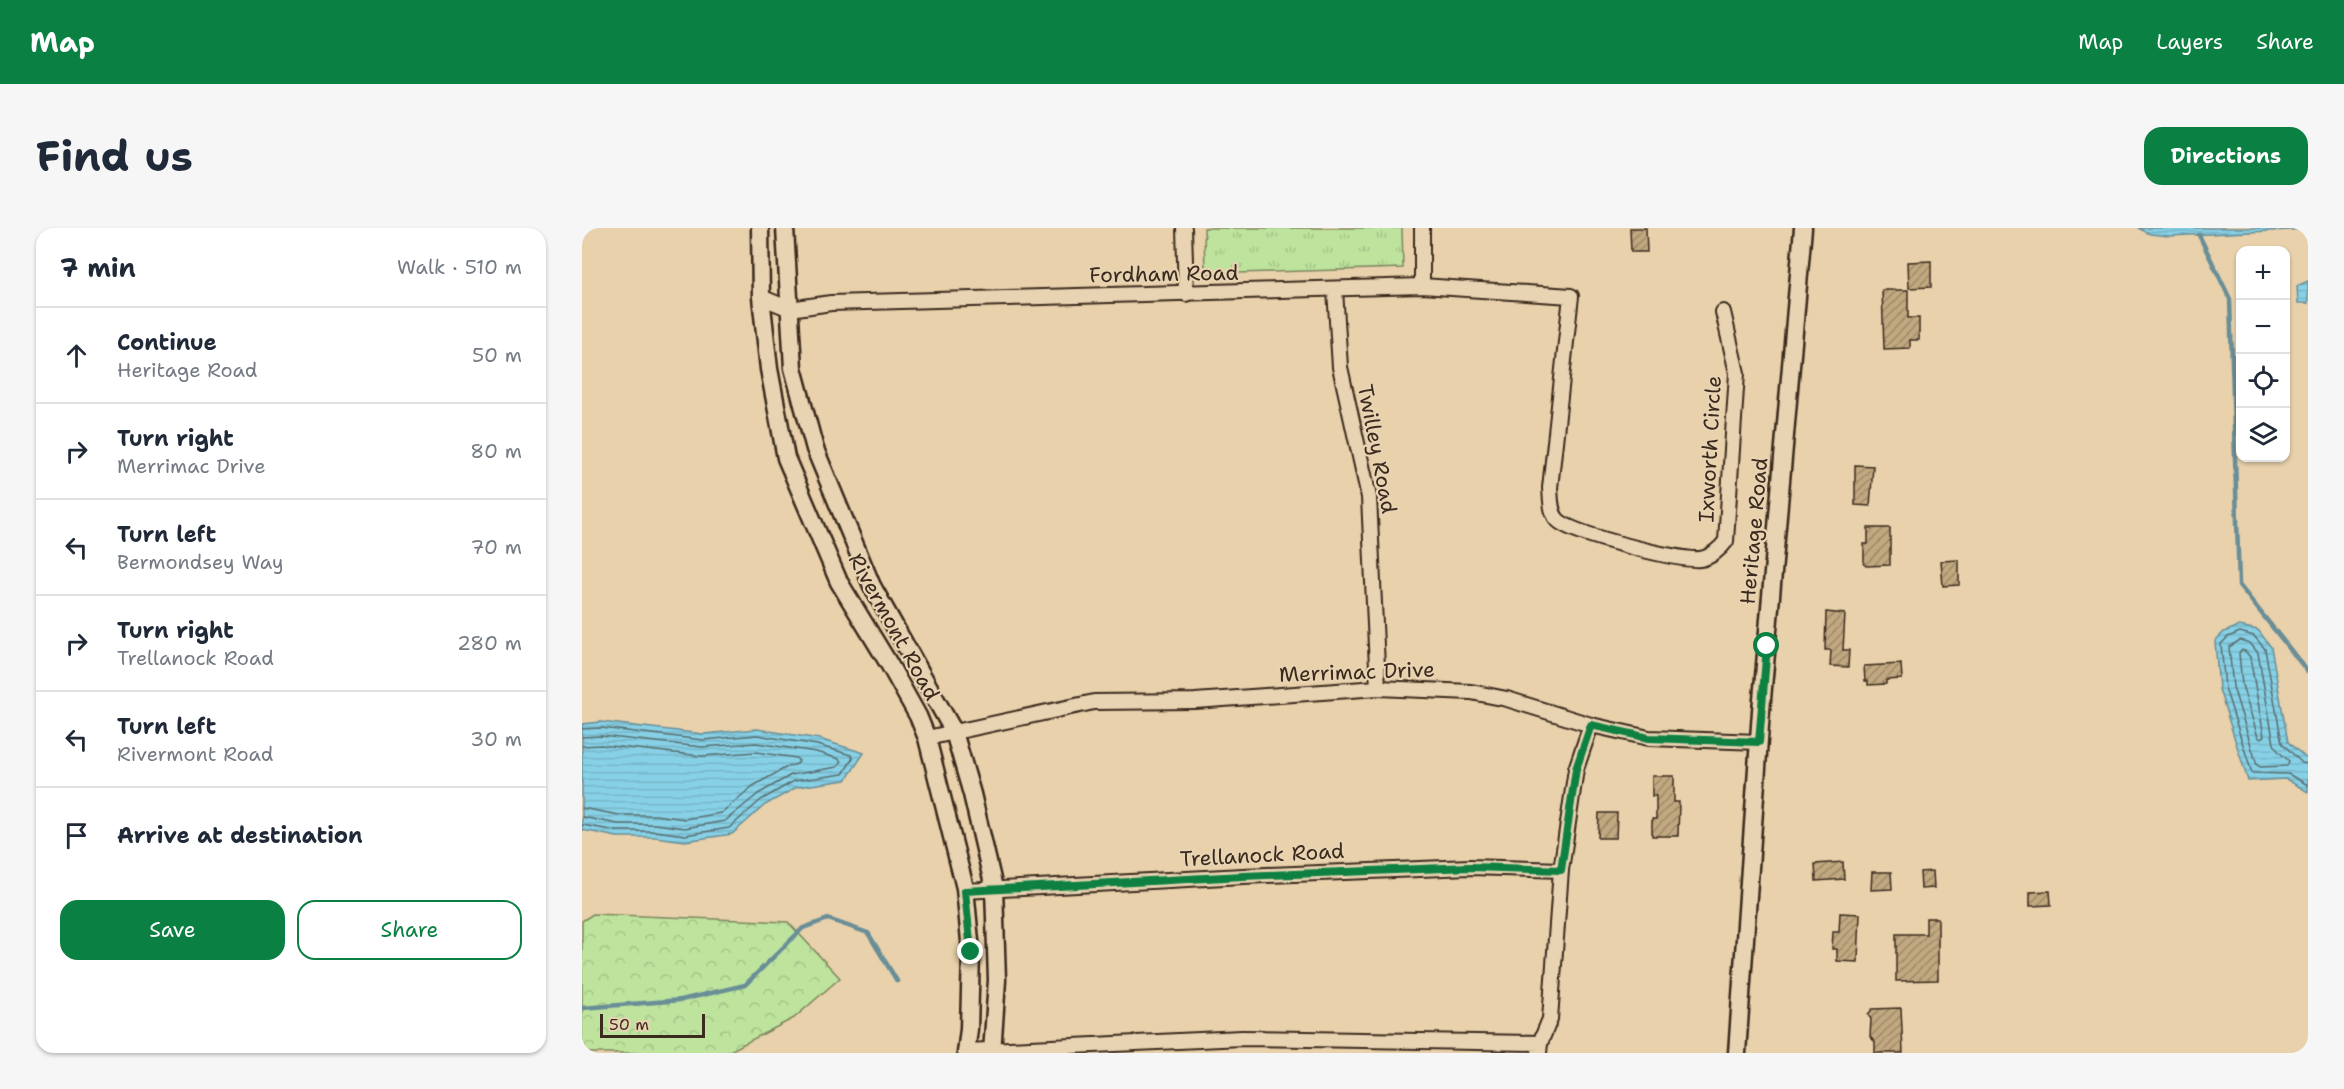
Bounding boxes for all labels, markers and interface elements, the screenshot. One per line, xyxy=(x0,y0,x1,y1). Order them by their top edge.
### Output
text: Map xyxy=(30,23,95,61)
text: Map xyxy=(2078,28,2123,56)
text: Layers xyxy=(2156,28,2223,56)
text: Share xyxy=(2256,28,2314,56)
button: Directions xyxy=(2144,127,2308,185)
text: Find us xyxy=(36,128,193,184)
map controls xyxy=(2236,246,2290,462)
button: + xyxy=(2236,246,2290,300)
text: 7 min xyxy=(60,250,136,285)
text: Walk · 510 m xyxy=(397,254,522,280)
street label: Fordham Road xyxy=(1089,259,1239,289)
button: − xyxy=(2236,300,2290,354)
text: Continue xyxy=(117,328,217,357)
icon: ahead xyxy=(60,339,93,372)
text: 50 m xyxy=(472,342,522,368)
button: locate xyxy=(2236,354,2290,408)
text: Heritage Road xyxy=(117,357,258,383)
street label: Ixworth Circle xyxy=(1692,375,1728,523)
street label: Twilley Road xyxy=(1351,382,1403,516)
button: layers xyxy=(2236,408,2290,462)
text: Turn right xyxy=(117,424,234,453)
icon: right xyxy=(60,435,93,468)
text: 80 m xyxy=(470,438,522,464)
text: Merrimac Drive xyxy=(117,453,265,479)
street label: Heritage Road xyxy=(1734,456,1774,606)
text: Turn left xyxy=(117,520,216,549)
icon: left xyxy=(60,531,93,564)
text: 70 m xyxy=(470,534,522,560)
street label: Rivermont Road xyxy=(842,548,946,706)
text: Bermondsey Way xyxy=(117,549,283,575)
text: Turn right xyxy=(117,616,234,645)
icon: right xyxy=(60,627,93,660)
text: 280 m xyxy=(457,630,522,656)
route start xyxy=(1753,632,1779,658)
text: Trellanock Road xyxy=(117,645,274,671)
street label: Merrimac Drive xyxy=(1279,655,1435,689)
text: Turn left xyxy=(117,712,216,741)
icon: left xyxy=(60,723,93,756)
text: 30 m xyxy=(470,726,522,752)
text: Rivermont Road xyxy=(117,741,273,767)
icon: arrive xyxy=(60,819,93,852)
text: Arrive at destination xyxy=(117,821,363,850)
street label: Trellanock Road xyxy=(1179,837,1345,873)
button: Save xyxy=(60,900,285,960)
button: Share xyxy=(297,900,522,960)
route end xyxy=(957,938,983,964)
scale bar xyxy=(600,1011,705,1038)
text: 50 m xyxy=(609,1014,649,1035)

